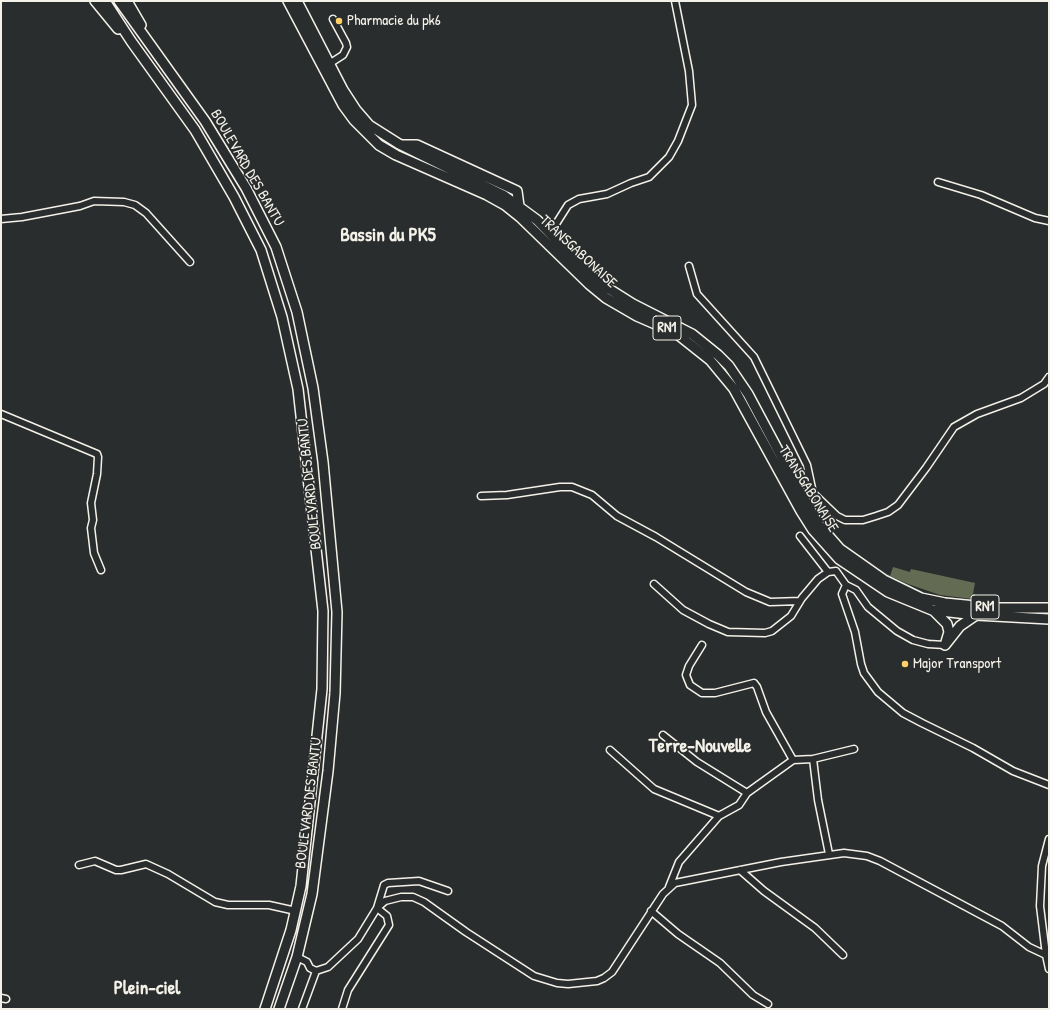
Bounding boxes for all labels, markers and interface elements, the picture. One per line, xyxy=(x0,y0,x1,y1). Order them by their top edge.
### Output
place label: Pharmacie du pk6 xyxy=(347,12,441,30)
marker: Pharmacie du pk6 xyxy=(334,16,344,26)
street label: BOULEVARD DES BANTU xyxy=(206,106,288,230)
street label: TRANSGABONAISE xyxy=(536,212,620,292)
district label: Bassin du PK5 xyxy=(340,225,436,247)
road number: RN1 xyxy=(653,316,681,340)
street label: BOULEVARD DES BANTU xyxy=(294,418,326,550)
street label: TRANSGABONAISE xyxy=(774,442,842,536)
road number: RN1 xyxy=(971,595,999,619)
place label: Major Transport xyxy=(913,655,1001,673)
marker: Major Transport xyxy=(900,659,910,669)
street label: BOULEVARD DES BANTU xyxy=(292,736,326,870)
district label: Terre-Nouvelle xyxy=(649,736,751,758)
district label: Plein-ciel xyxy=(114,978,180,1000)

